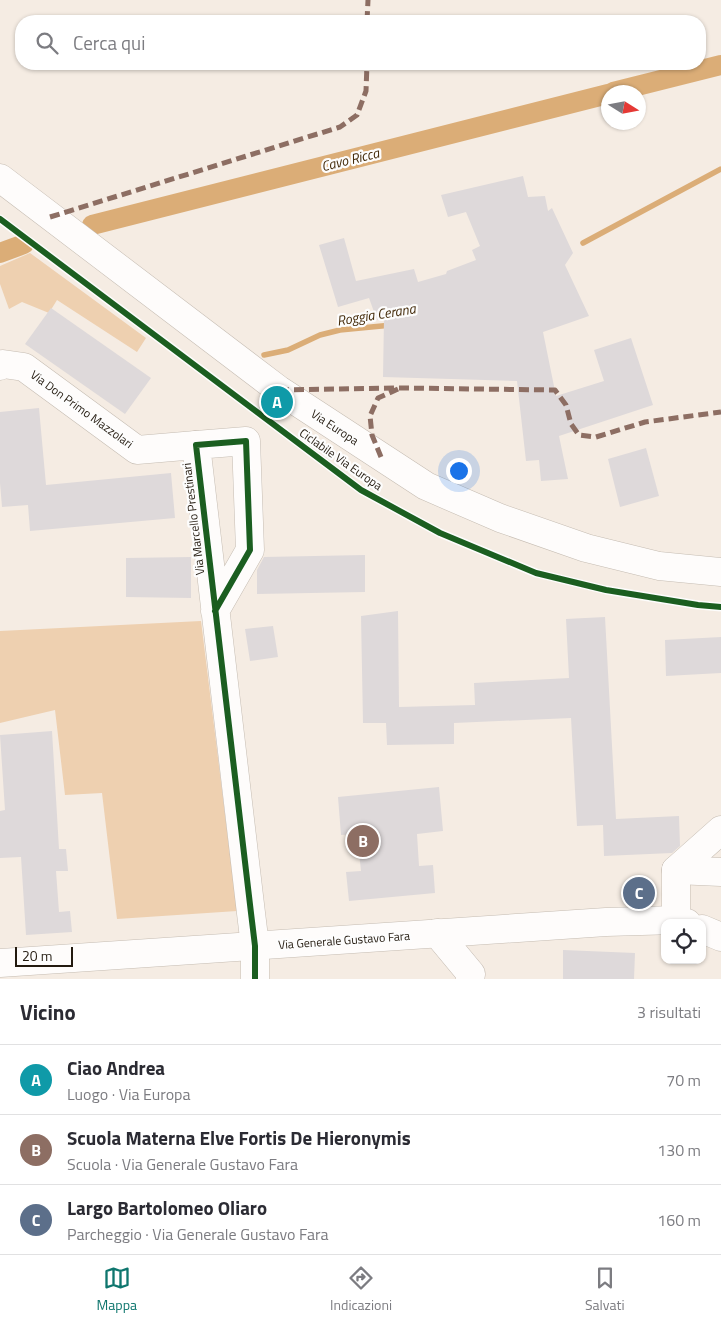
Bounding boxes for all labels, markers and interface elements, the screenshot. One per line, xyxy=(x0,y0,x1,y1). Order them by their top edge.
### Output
search box xyxy=(15,15,706,70)
text: Cerca qui xyxy=(73,28,145,57)
icon: search xyxy=(33,29,61,57)
north arrow xyxy=(601,85,646,130)
water label: Cavo Ricca xyxy=(319,141,382,176)
water label: Roggia Cerana xyxy=(335,297,418,331)
street label: Via Don Primo Mazzolari xyxy=(27,365,137,453)
pin: A xyxy=(261,383,293,421)
street label: Via Europa xyxy=(307,404,363,450)
street label: Ciclabile Via Europa xyxy=(296,423,386,495)
your location xyxy=(446,458,472,484)
street label: Via Marcello Prestinari xyxy=(177,462,209,576)
pin: B xyxy=(347,822,379,860)
pin: C xyxy=(623,874,655,912)
map controls xyxy=(661,919,706,964)
button: locate xyxy=(661,919,706,964)
street label: Via Generale Gustavo Fara xyxy=(277,926,411,954)
scale bar xyxy=(15,944,72,967)
text: 20 m xyxy=(22,945,52,966)
text: Vicino xyxy=(20,996,76,1028)
text: 3 risultati xyxy=(637,1000,701,1024)
text: Ciao Andrea xyxy=(67,1053,165,1082)
text: A xyxy=(31,1068,41,1092)
text: 70 m xyxy=(666,1068,701,1092)
text: Luogo · Via Europa xyxy=(67,1082,191,1106)
text: Scuola Materna Elve Fortis De Hieronymis xyxy=(67,1123,411,1152)
text: B xyxy=(31,1138,41,1162)
text: 130 m xyxy=(657,1138,701,1162)
text: Scuola · Via Generale Gustavo Fara xyxy=(67,1152,298,1176)
text: Largo Bartolomeo Oliaro xyxy=(67,1193,267,1222)
text: C xyxy=(32,1208,40,1232)
text: 160 m xyxy=(657,1208,701,1232)
text: Parcheggio · Via Generale Gustavo Fara xyxy=(67,1222,329,1246)
tab: Mappa xyxy=(97,1264,137,1315)
tab: Indicazioni xyxy=(330,1264,392,1315)
tab: Salvati xyxy=(585,1264,624,1315)

